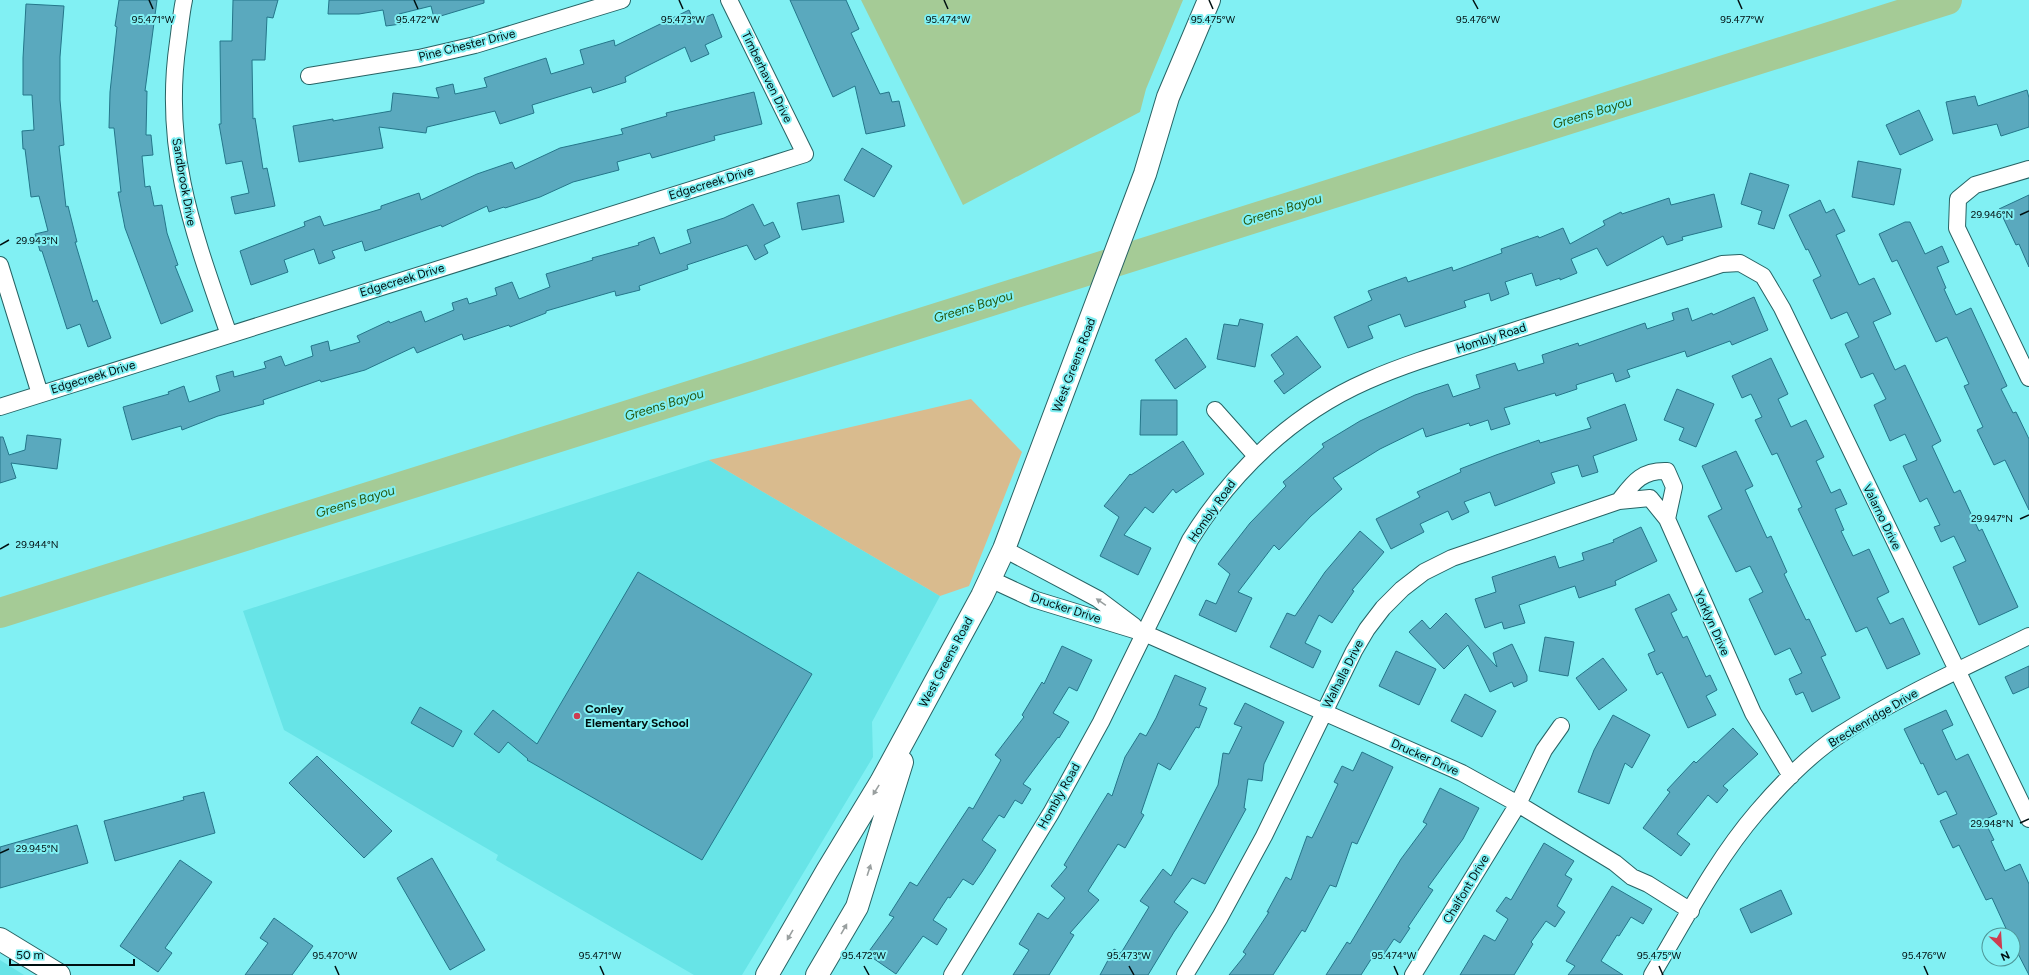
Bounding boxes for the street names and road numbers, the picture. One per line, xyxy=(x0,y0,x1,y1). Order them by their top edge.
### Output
street label: Pine Chester Drive xyxy=(417,26,517,64)
street label: Timberhaven Drive xyxy=(739,29,795,125)
street label: Sandbrook Drive xyxy=(169,137,199,227)
street label: Edgecreek Drive xyxy=(667,163,756,203)
street label: Edgecreek Drive xyxy=(358,260,447,300)
street label: West Greens Road xyxy=(1050,316,1098,414)
street label: Hombly Road xyxy=(1454,320,1528,356)
street label: Edgecreek Drive xyxy=(49,357,138,397)
street label: Hombly Road xyxy=(1185,477,1239,545)
street label: Valarno Drive xyxy=(1860,482,1904,552)
street label: Yorklyn Drive xyxy=(1691,588,1733,658)
street label: Drucker Drive xyxy=(1029,590,1103,626)
street label: West Greens Road xyxy=(916,615,976,709)
street label: Walhalla Drive xyxy=(1320,637,1366,710)
street label: Breckenridge Drive xyxy=(1826,686,1921,750)
street label: Drucker Drive xyxy=(1389,736,1461,778)
street label: Hombly Road xyxy=(1035,761,1083,831)
street label: Chalfont Drive xyxy=(1440,852,1492,926)

